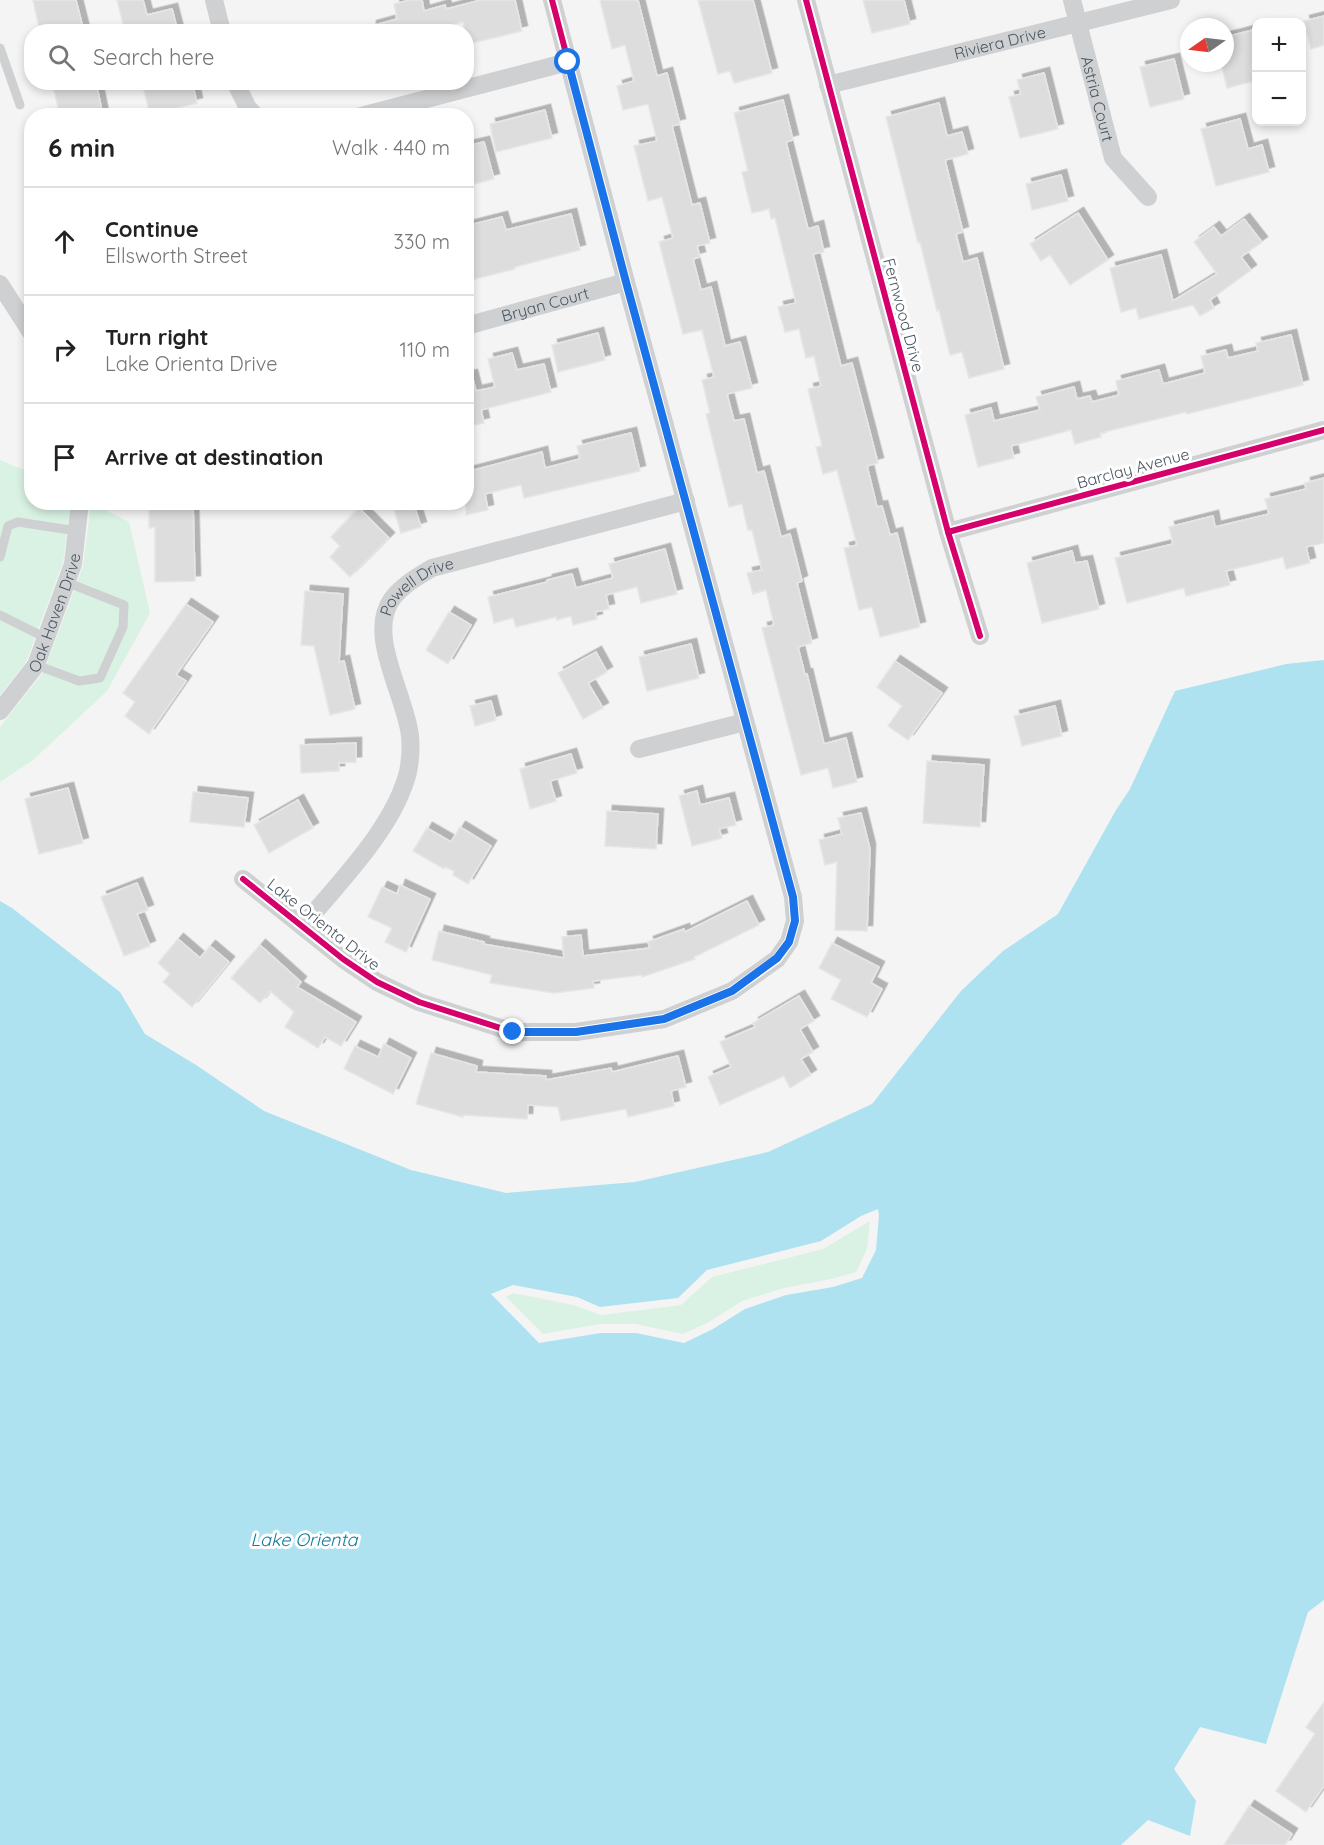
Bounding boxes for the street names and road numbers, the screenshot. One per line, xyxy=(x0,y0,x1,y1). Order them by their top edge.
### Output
street label: Riviera Drive xyxy=(952,21,1048,63)
street label: Astria Court xyxy=(1077,54,1118,144)
street label: Fernwood Drive xyxy=(879,256,929,374)
street label: Bryan Court xyxy=(499,283,591,326)
street label: Barclay Avenue xyxy=(1075,443,1191,493)
street label: Oak Haven Drive xyxy=(24,552,84,677)
street label: Powell Drive xyxy=(375,553,456,618)
street label: Lake Orienta Drive xyxy=(263,874,385,974)

